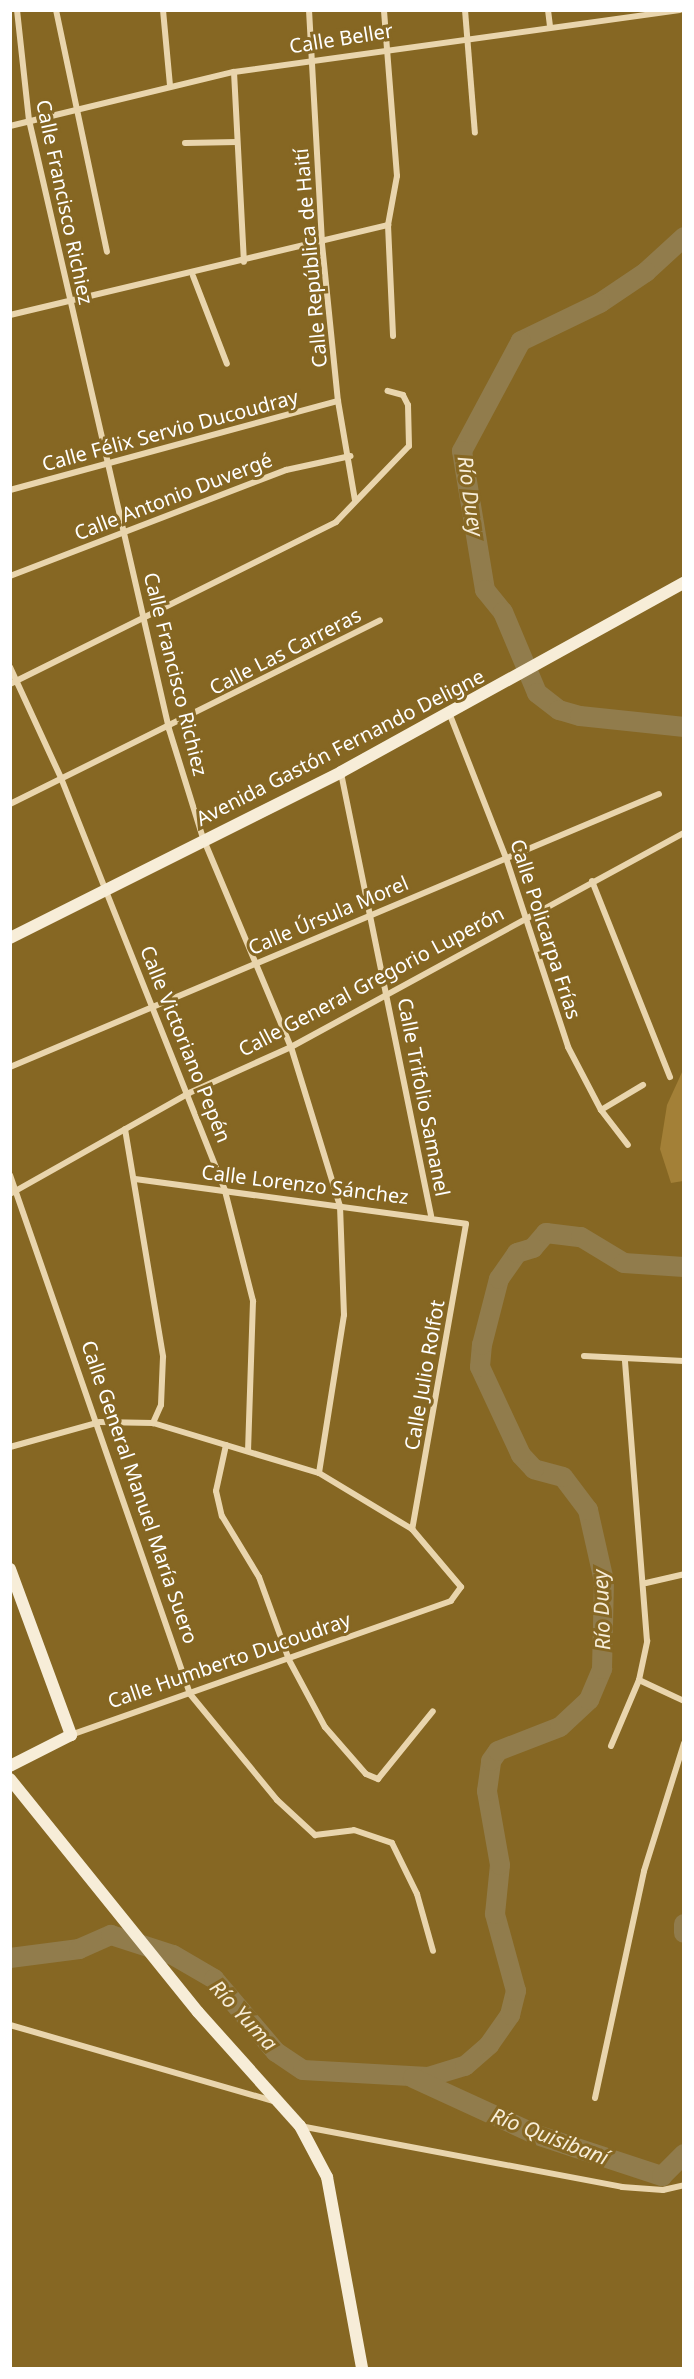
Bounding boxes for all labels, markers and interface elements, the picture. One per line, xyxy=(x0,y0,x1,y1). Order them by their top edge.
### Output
street label: Calle Beller xyxy=(287,18,395,58)
street label: Calle Francisco Richiez xyxy=(32,97,98,307)
street label: Calle República de Haití xyxy=(288,147,332,369)
street label: Calle Félix Servio Ducoudray xyxy=(39,384,301,476)
street label: Calle Antonio Duvergé xyxy=(71,447,275,545)
water label: Río Duey xyxy=(453,454,489,538)
street label: Calle Francisco Richiez xyxy=(139,570,213,778)
street label: Calle Las Carreras xyxy=(205,602,365,700)
street label: Avenida Gastón Fernando Deligne xyxy=(192,664,488,830)
street label: Calle Policarpa Frías xyxy=(506,836,586,1022)
street label: Calle Úrsula Morel xyxy=(244,870,412,960)
street label: Calle General Gregorio Luperón xyxy=(234,901,508,1061)
street label: Calle Victoriano Pepén xyxy=(135,942,237,1146)
street label: Calle Trifolio Samanel xyxy=(393,996,455,1198)
street label: Calle Lorenzo Sánchez xyxy=(200,1159,410,1209)
street label: Calle Julio Rolfot xyxy=(399,1298,449,1452)
street label: Calle General Manuel María Suero xyxy=(77,1337,203,1647)
water label: Río Duey xyxy=(587,1569,615,1651)
street label: Calle Humberto Ducoudray xyxy=(104,1607,354,1713)
water label: Río Yuma xyxy=(205,1974,283,2056)
water label: Río Quisibaní xyxy=(488,2102,612,2170)

